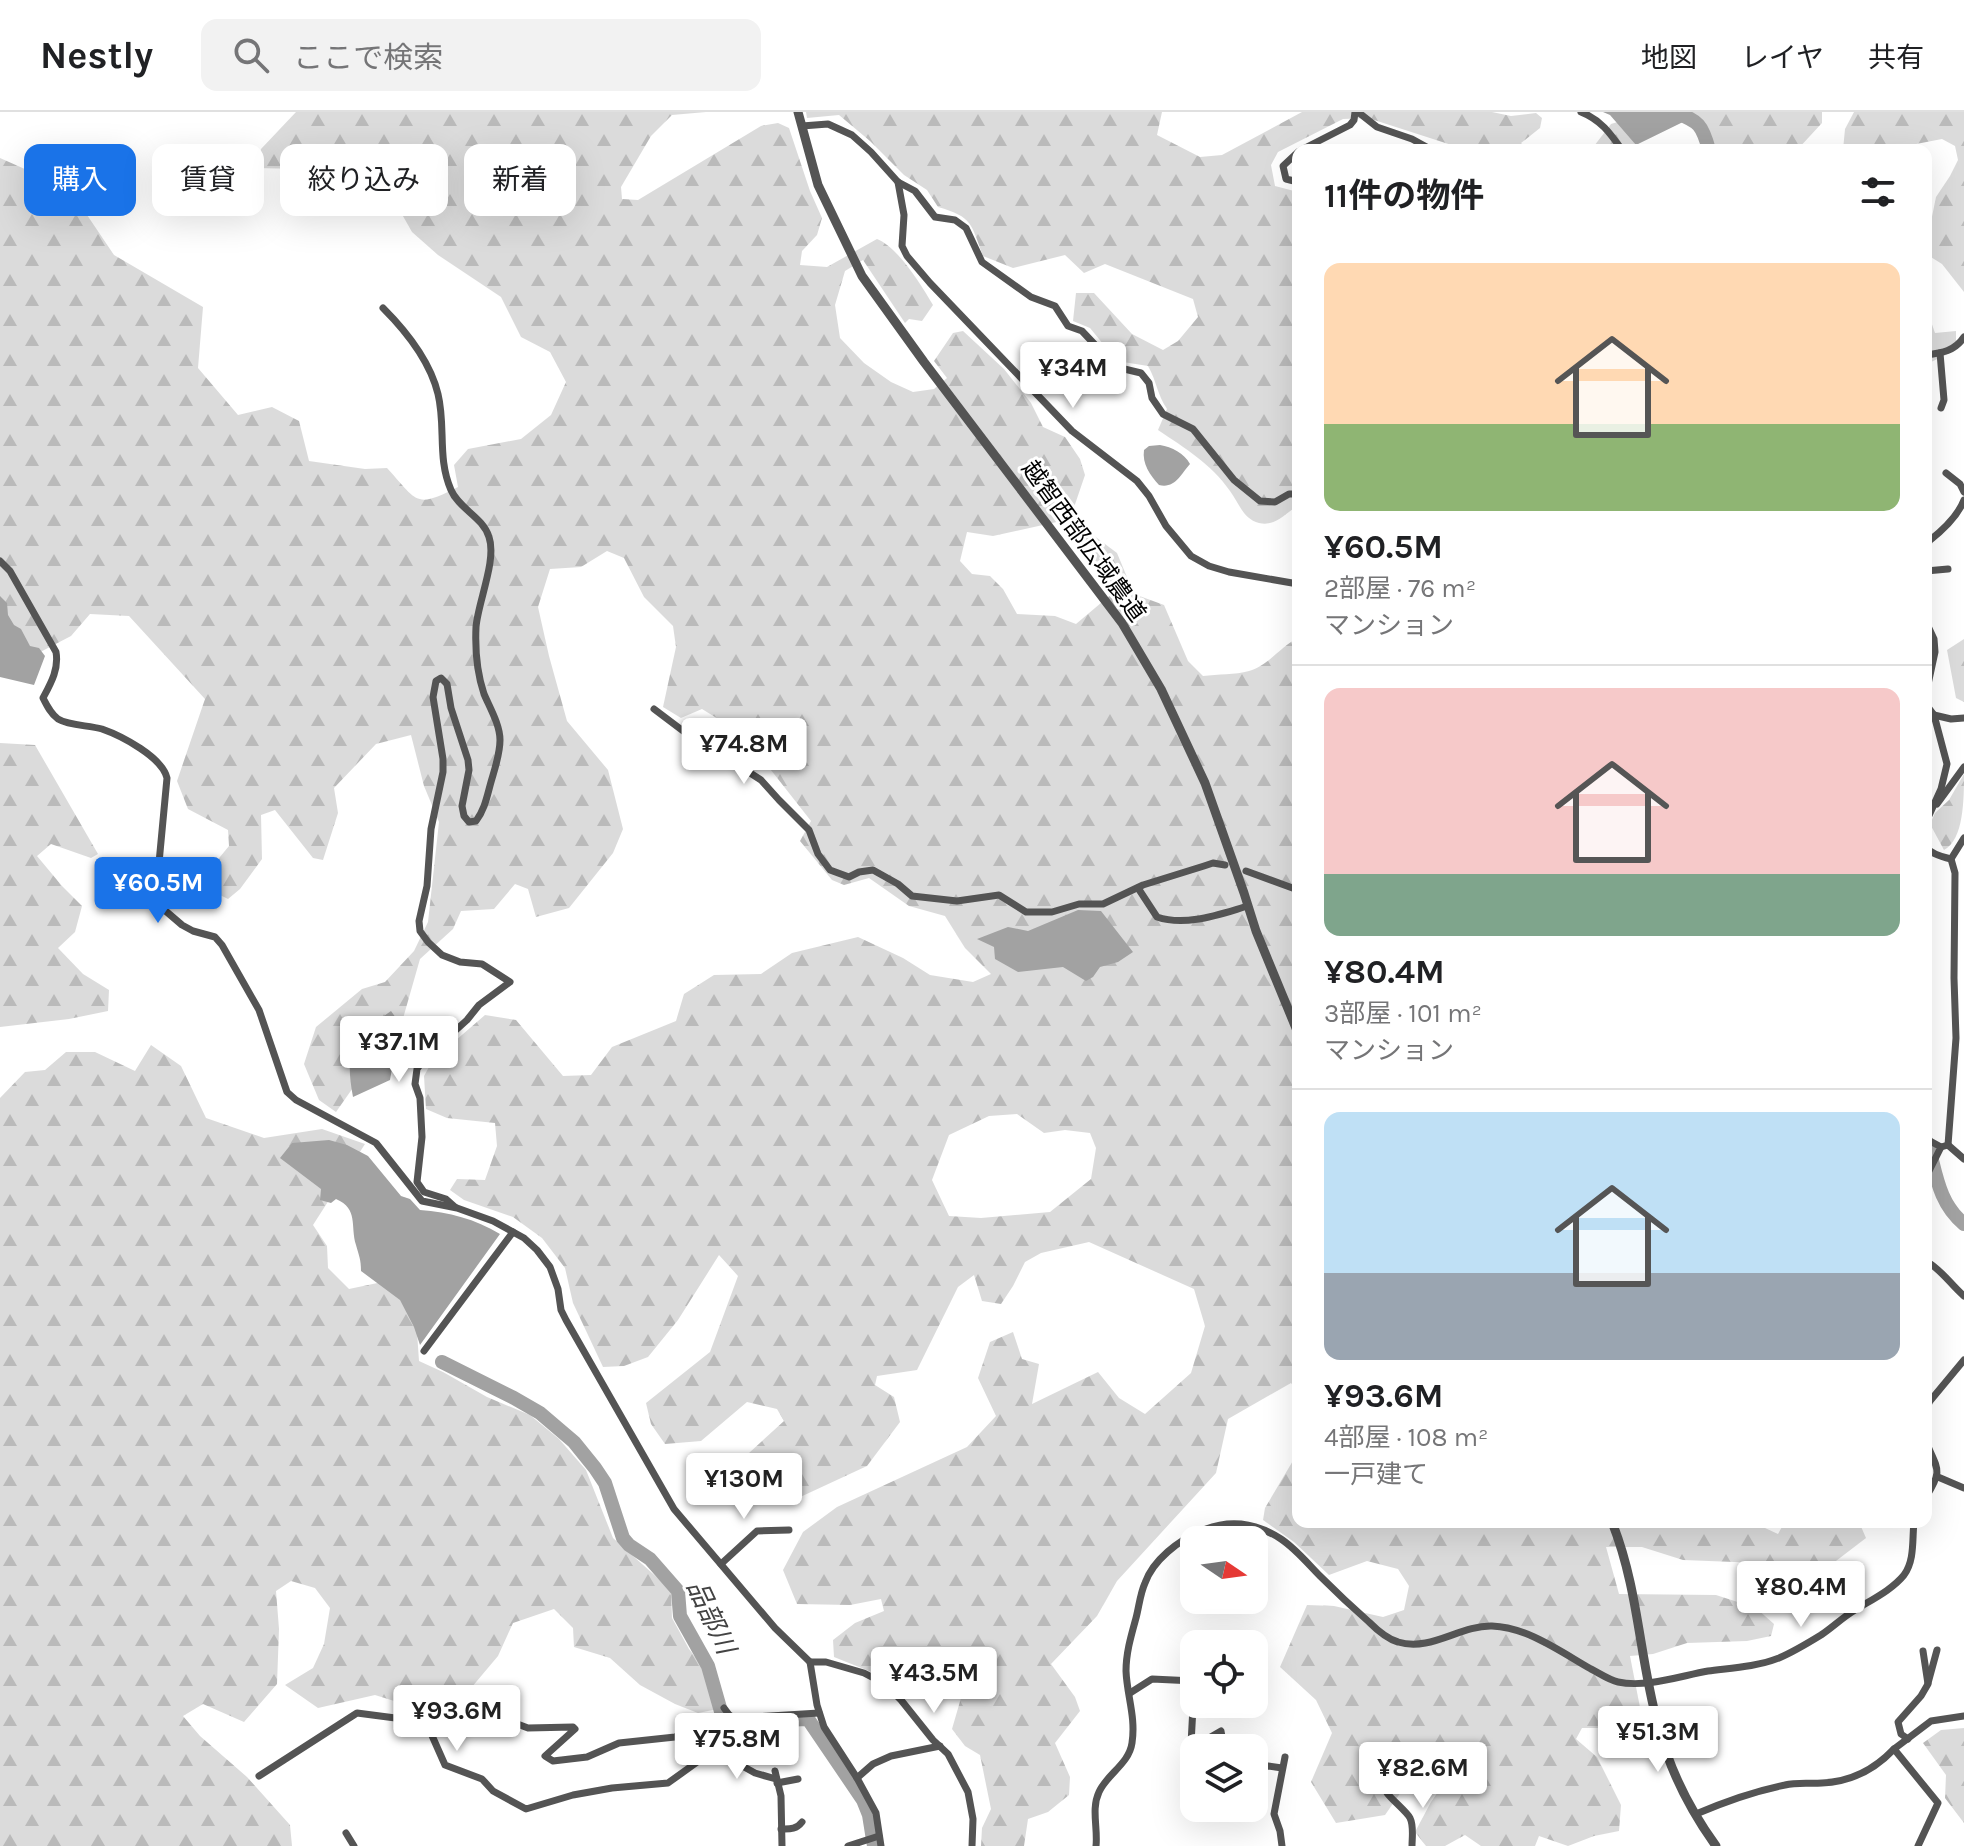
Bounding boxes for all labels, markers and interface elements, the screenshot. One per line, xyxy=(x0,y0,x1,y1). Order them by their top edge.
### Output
search box xyxy=(201,19,761,91)
text: Nestly xyxy=(40,33,153,78)
icon: search xyxy=(229,33,273,77)
text: ここで検索 xyxy=(293,40,443,76)
text: 地図 xyxy=(1641,41,1697,74)
text: レイヤ xyxy=(1741,41,1824,74)
text: 共有 xyxy=(1868,41,1924,74)
chip: 購入 xyxy=(24,144,136,216)
chip: 賃貸 xyxy=(152,144,264,216)
chip: 絞り込み xyxy=(280,144,448,216)
chip: 新着 xyxy=(464,144,576,216)
icon: filters xyxy=(1856,170,1900,214)
text: 11件の物件 xyxy=(1324,176,1484,216)
icon: home xyxy=(1540,315,1684,459)
pin: ¥34M xyxy=(1026,342,1120,410)
text: ¥34M xyxy=(1038,352,1108,383)
street label: 越智西部広域農道 xyxy=(1016,455,1152,627)
text: ¥60.5M xyxy=(1324,527,1443,567)
text: 2部屋 · 76 m² xyxy=(1324,573,1476,604)
text: マンション xyxy=(1324,610,1454,641)
pin: ¥74.8M xyxy=(679,718,809,786)
text: ¥74.8M xyxy=(700,728,788,759)
icon: home xyxy=(1540,740,1684,884)
pin: ¥60.5M xyxy=(93,857,223,925)
text: ¥60.5M xyxy=(113,867,203,898)
text: ¥80.4M xyxy=(1324,952,1445,992)
text: 3部屋 · 101 m² xyxy=(1324,998,1482,1029)
pin: ¥37.1M xyxy=(334,1016,464,1084)
text: ¥37.1M xyxy=(358,1026,440,1057)
text: マンション xyxy=(1324,1035,1454,1066)
icon: home xyxy=(1540,1164,1684,1308)
text: ¥93.6M xyxy=(1324,1376,1444,1416)
text: 4部屋 · 108 m² xyxy=(1324,1422,1488,1453)
pin: ¥130M xyxy=(688,1453,800,1521)
text: 一戸建て xyxy=(1324,1459,1428,1490)
text: ¥130M xyxy=(704,1463,784,1494)
north arrow xyxy=(1180,1526,1268,1614)
map controls xyxy=(1180,1526,1268,1822)
pin: ¥80.4M xyxy=(1736,1561,1866,1629)
text: ¥80.4M xyxy=(1755,1571,1847,1602)
water label: 品部川 xyxy=(680,1575,743,1662)
button: locate xyxy=(1180,1630,1268,1718)
pin: ¥43.5M xyxy=(869,1647,999,1715)
text: ¥43.5M xyxy=(889,1657,979,1688)
pin: ¥93.6M xyxy=(392,1685,522,1753)
text: ¥93.6M xyxy=(411,1695,503,1726)
pin: ¥51.3M xyxy=(1593,1706,1723,1774)
pin: ¥75.8M xyxy=(672,1713,802,1781)
text: ¥51.3M xyxy=(1616,1716,1700,1747)
text: ¥75.8M xyxy=(693,1723,781,1754)
button: layers xyxy=(1180,1734,1268,1822)
pin: ¥82.6M xyxy=(1358,1742,1488,1810)
text: ¥82.6M xyxy=(1377,1752,1469,1783)

